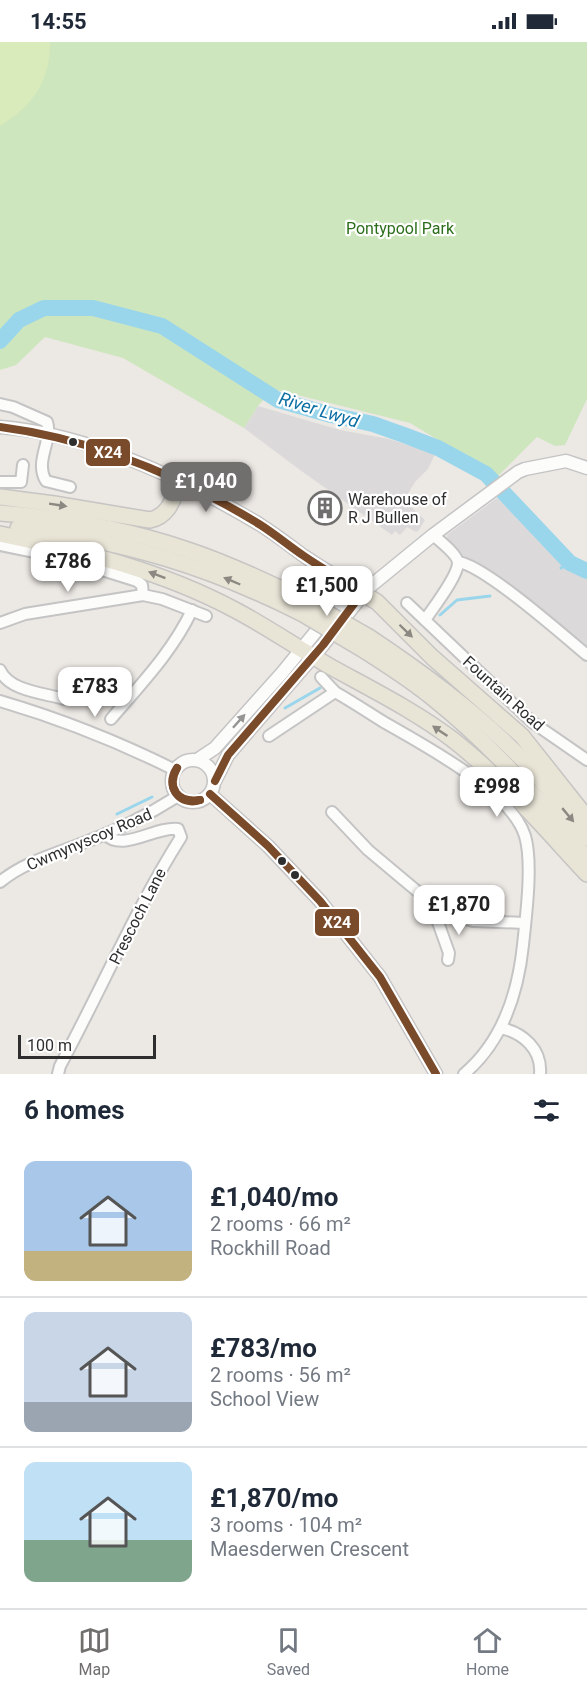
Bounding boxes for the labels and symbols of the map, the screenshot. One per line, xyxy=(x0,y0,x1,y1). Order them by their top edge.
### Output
park label: Pontypool Park xyxy=(346,219,455,238)
water label: River Lwyd xyxy=(277,387,363,432)
unlabelled marker xyxy=(67,436,79,448)
line badge: X24 xyxy=(85,438,131,467)
text: X24 xyxy=(94,443,122,462)
pin: £1,040 xyxy=(157,462,255,513)
building icon: Warehouse of R J Bullen xyxy=(307,490,343,526)
place label: Warehouse of R J Bullen xyxy=(348,490,447,527)
one-way arrow xyxy=(49,500,68,509)
pin: £786 xyxy=(32,542,104,593)
pin: £1,500 xyxy=(278,566,376,617)
one-way arrow xyxy=(147,570,165,580)
one-way arrow xyxy=(223,576,240,585)
one-way arrow xyxy=(399,624,414,638)
street label: Fountain Road xyxy=(459,652,548,735)
pin: £783 xyxy=(59,667,131,718)
one-way arrow xyxy=(232,714,245,729)
one-way arrow xyxy=(432,726,448,737)
pin: £998 xyxy=(461,767,533,818)
street label: Cwmynyscoy Road xyxy=(24,804,155,874)
one-way arrow xyxy=(562,807,575,823)
unlabelled marker xyxy=(276,855,288,867)
street label: Prescoch Lane xyxy=(105,865,170,967)
unlabelled marker xyxy=(289,869,301,881)
pin: £1,870 xyxy=(410,885,508,936)
line badge: X24 xyxy=(314,908,360,937)
text: X24 xyxy=(323,913,351,932)
scale bar xyxy=(18,1032,156,1060)

